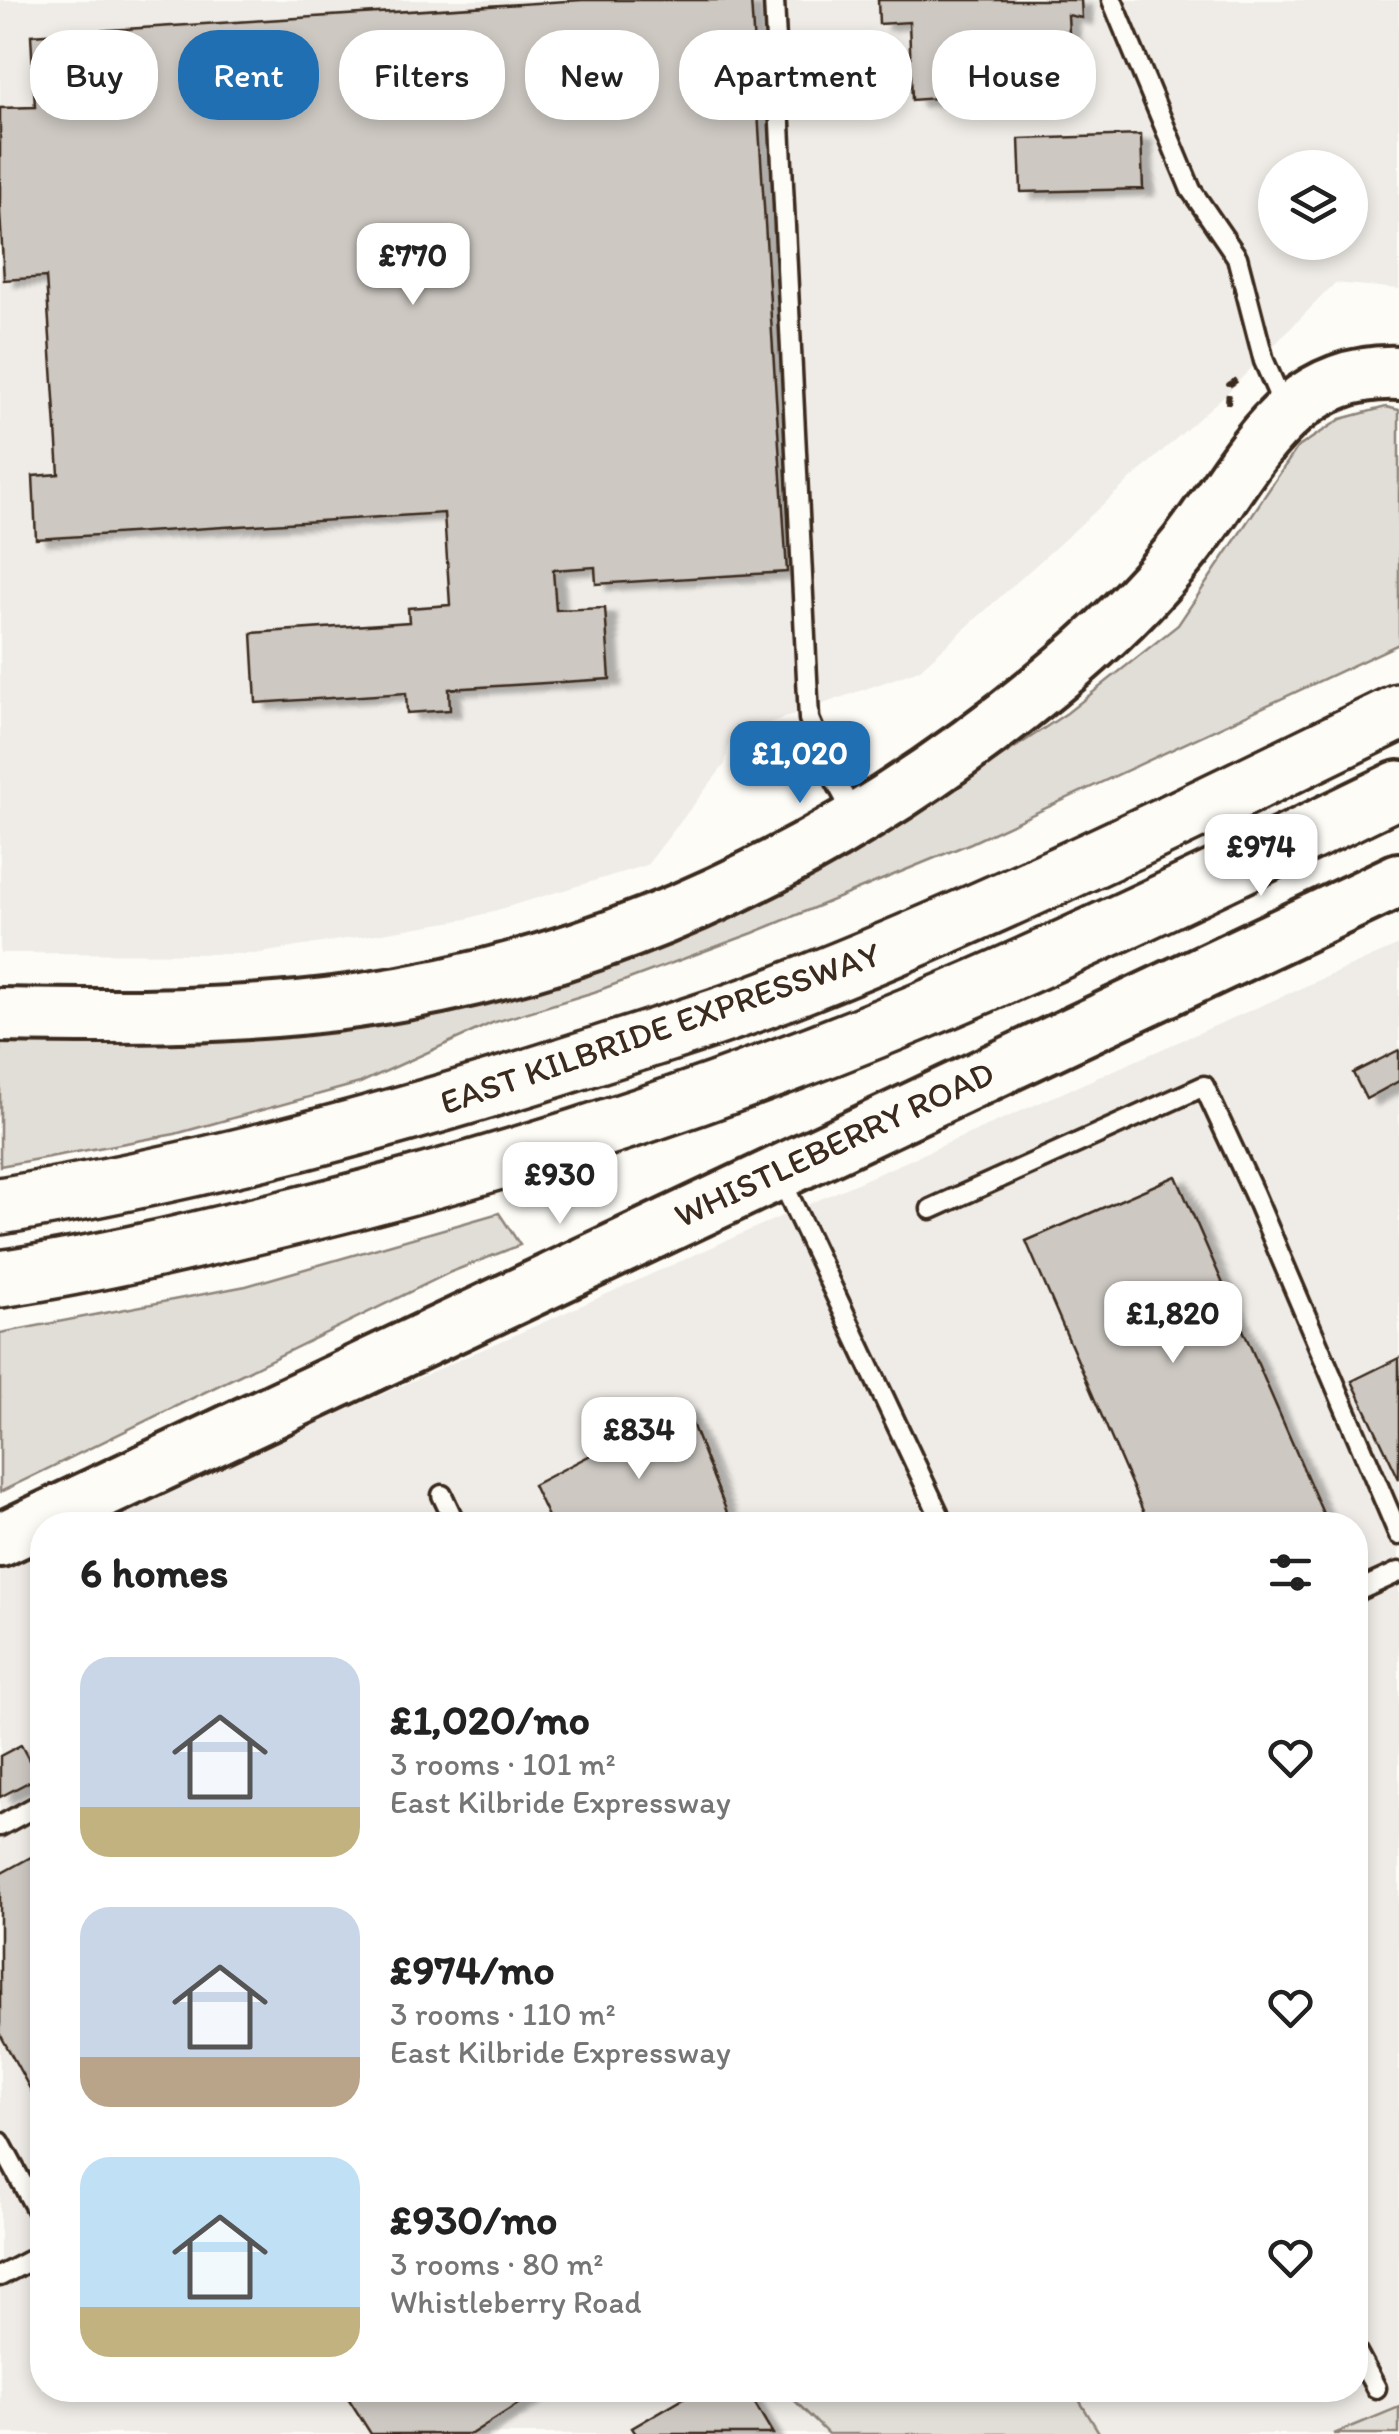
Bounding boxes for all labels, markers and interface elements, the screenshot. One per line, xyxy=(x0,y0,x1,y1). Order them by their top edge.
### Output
chip: Buy xyxy=(30,30,158,120)
chip: Rent xyxy=(178,30,319,120)
chip: Filters xyxy=(339,30,505,120)
chip: New xyxy=(525,30,659,120)
chip: Apartment xyxy=(679,30,912,120)
chip: House xyxy=(932,30,1096,120)
map controls xyxy=(1258,150,1368,260)
button: layers xyxy=(1258,150,1368,260)
pin: £770 xyxy=(354,223,472,308)
text: £770 xyxy=(379,236,447,274)
pin: £1,020 xyxy=(719,721,881,806)
text: £1,020 xyxy=(752,734,848,772)
pin: £974 xyxy=(1202,814,1320,899)
text: £974 xyxy=(1227,827,1295,865)
street label: EAST KILBRIDE EXPRESSWAY xyxy=(434,933,886,1123)
street label: WHISTLEBERRY ROAD xyxy=(668,1051,1000,1237)
pin: £930 xyxy=(501,1142,619,1227)
text: £930 xyxy=(524,1155,596,1193)
pin: £1,820 xyxy=(1092,1281,1254,1366)
text: £1,820 xyxy=(1126,1294,1220,1332)
pin: £834 xyxy=(580,1397,698,1482)
text: £834 xyxy=(603,1410,675,1448)
icon: filters xyxy=(1263,1545,1318,1600)
text: 6 homes xyxy=(80,1547,228,1598)
text: £1,020/mo xyxy=(390,1694,590,1745)
icon: home xyxy=(160,1697,280,1817)
icon: heart xyxy=(1263,1730,1318,1785)
text: 3 rooms · 101 m² xyxy=(390,1745,616,1783)
text: East Kilbride Expressway xyxy=(390,1783,731,1821)
text: £974/mo xyxy=(390,1944,555,1995)
icon: home xyxy=(160,1947,280,2067)
icon: heart xyxy=(1263,1980,1318,2035)
text: 3 rooms · 110 m² xyxy=(390,1995,616,2033)
text: East Kilbride Expressway xyxy=(390,2033,731,2071)
text: £930/mo xyxy=(390,2194,558,2245)
icon: home xyxy=(160,2197,280,2317)
icon: heart xyxy=(1263,2230,1318,2285)
text: 3 rooms · 80 m² xyxy=(390,2245,604,2283)
text: Whistleberry Road xyxy=(390,2283,642,2321)

